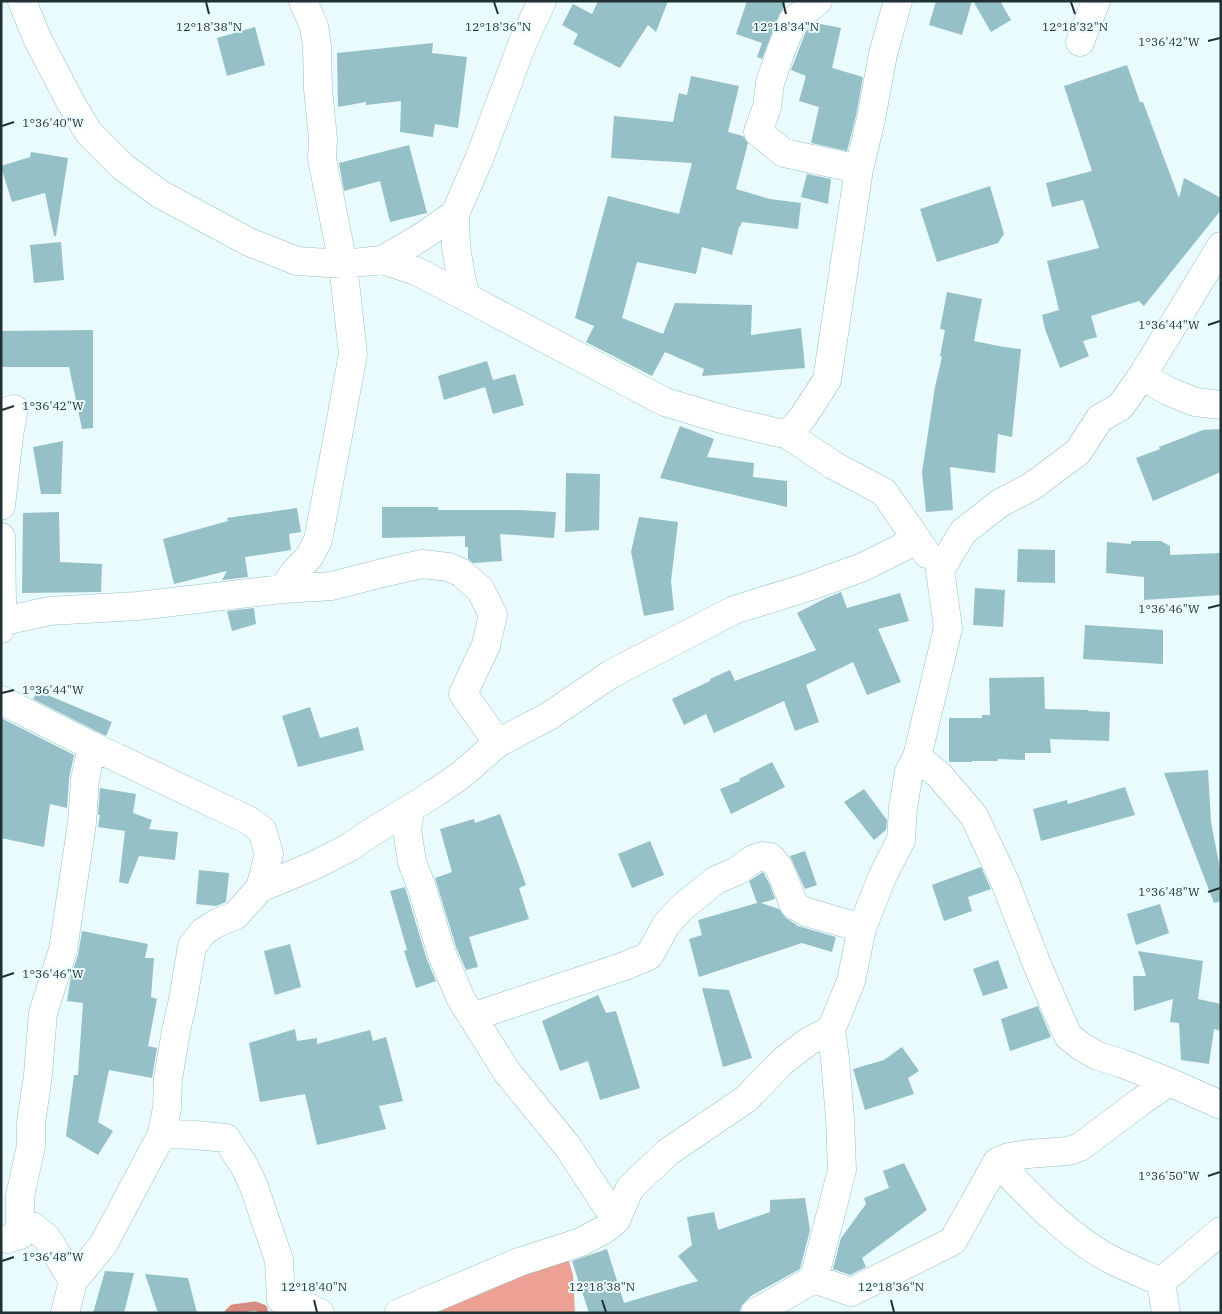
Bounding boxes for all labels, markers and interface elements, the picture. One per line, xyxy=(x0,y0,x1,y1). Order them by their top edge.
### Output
text: 12°18'38"N xyxy=(176,19,242,34)
text: 12°18'36"N xyxy=(465,19,531,34)
text: 12°18'34"N xyxy=(753,19,819,34)
text: 12°18'32"N xyxy=(1042,19,1108,34)
text: 1°36'42"W xyxy=(1138,34,1200,49)
text: 1°36'40"W xyxy=(22,115,84,130)
text: 1°36'44"W xyxy=(1138,317,1200,332)
text: 1°36'42"W xyxy=(22,398,84,413)
text: 1°36'46"W xyxy=(1138,601,1200,616)
text: 1°36'44"W xyxy=(22,682,84,697)
text: 1°36'48"W xyxy=(1138,884,1200,899)
text: 1°36'46"W xyxy=(22,966,84,981)
text: 1°36'50"W xyxy=(1138,1168,1200,1183)
text: 1°36'48"W xyxy=(22,1249,84,1264)
text: 12°18'40"N xyxy=(281,1279,347,1294)
text: 12°18'38"N xyxy=(569,1279,635,1294)
text: 12°18'36"N xyxy=(858,1279,924,1294)

